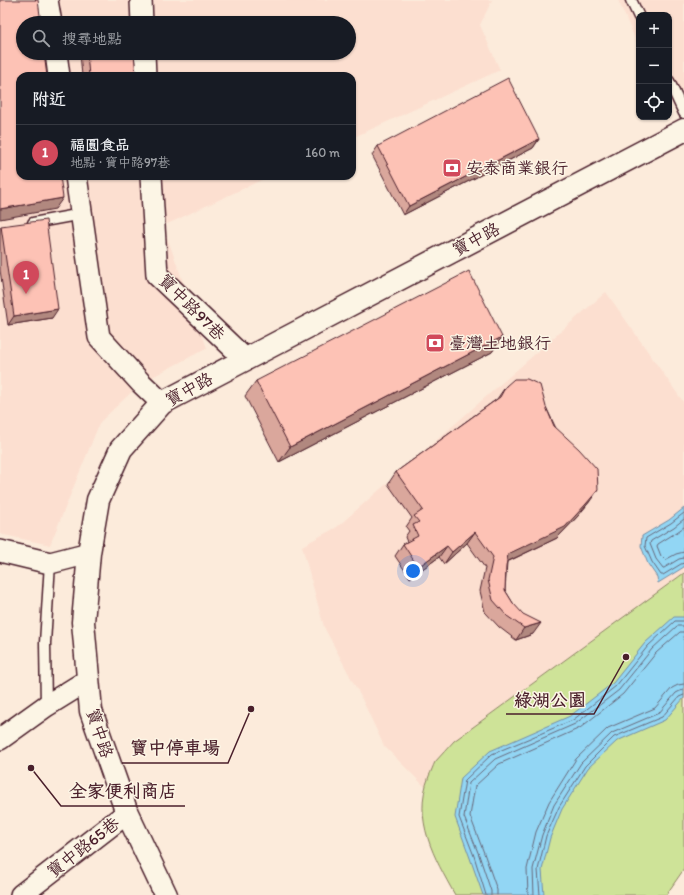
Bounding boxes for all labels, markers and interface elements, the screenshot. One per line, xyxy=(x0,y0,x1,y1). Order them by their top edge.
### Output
map controls xyxy=(636,12,672,120)
button: + xyxy=(636,12,672,48)
search box xyxy=(16,16,356,60)
icon: search xyxy=(30,27,52,49)
text: 搜尋地點 xyxy=(62,30,122,48)
button: − xyxy=(636,48,672,84)
button: locate xyxy=(636,84,672,120)
text: 附近 xyxy=(32,89,66,109)
text: 福圓食品 xyxy=(70,136,130,154)
text: 1 xyxy=(42,145,48,160)
text: 160 m xyxy=(305,145,340,160)
text: 地點 · 寶中路97巷 xyxy=(70,155,170,170)
bank icon: 安泰商業銀行 xyxy=(441,157,463,179)
place label: 安泰商業銀行 xyxy=(466,158,568,178)
street label: 寶中路 xyxy=(449,218,503,260)
pin: 1 xyxy=(13,261,39,294)
street label: 寶中路97巷 xyxy=(155,270,230,345)
bank icon: 臺灣土地銀行 xyxy=(424,332,446,354)
place label: 臺灣土地銀行 xyxy=(449,333,551,353)
street label: 寶中路 xyxy=(162,368,216,410)
your location xyxy=(403,561,423,581)
callout: 綠湖公園 xyxy=(506,684,594,714)
text: 綠湖公園 xyxy=(514,689,586,711)
street label: 寶中路 xyxy=(83,706,117,760)
callout: 寶中停車場 xyxy=(122,733,228,763)
text: 寶中停車場 xyxy=(130,737,220,759)
callout: 全家便利商店 xyxy=(61,776,185,806)
text: 全家便利商店 xyxy=(69,780,177,802)
street label: 寶中路65巷 xyxy=(43,812,124,881)

